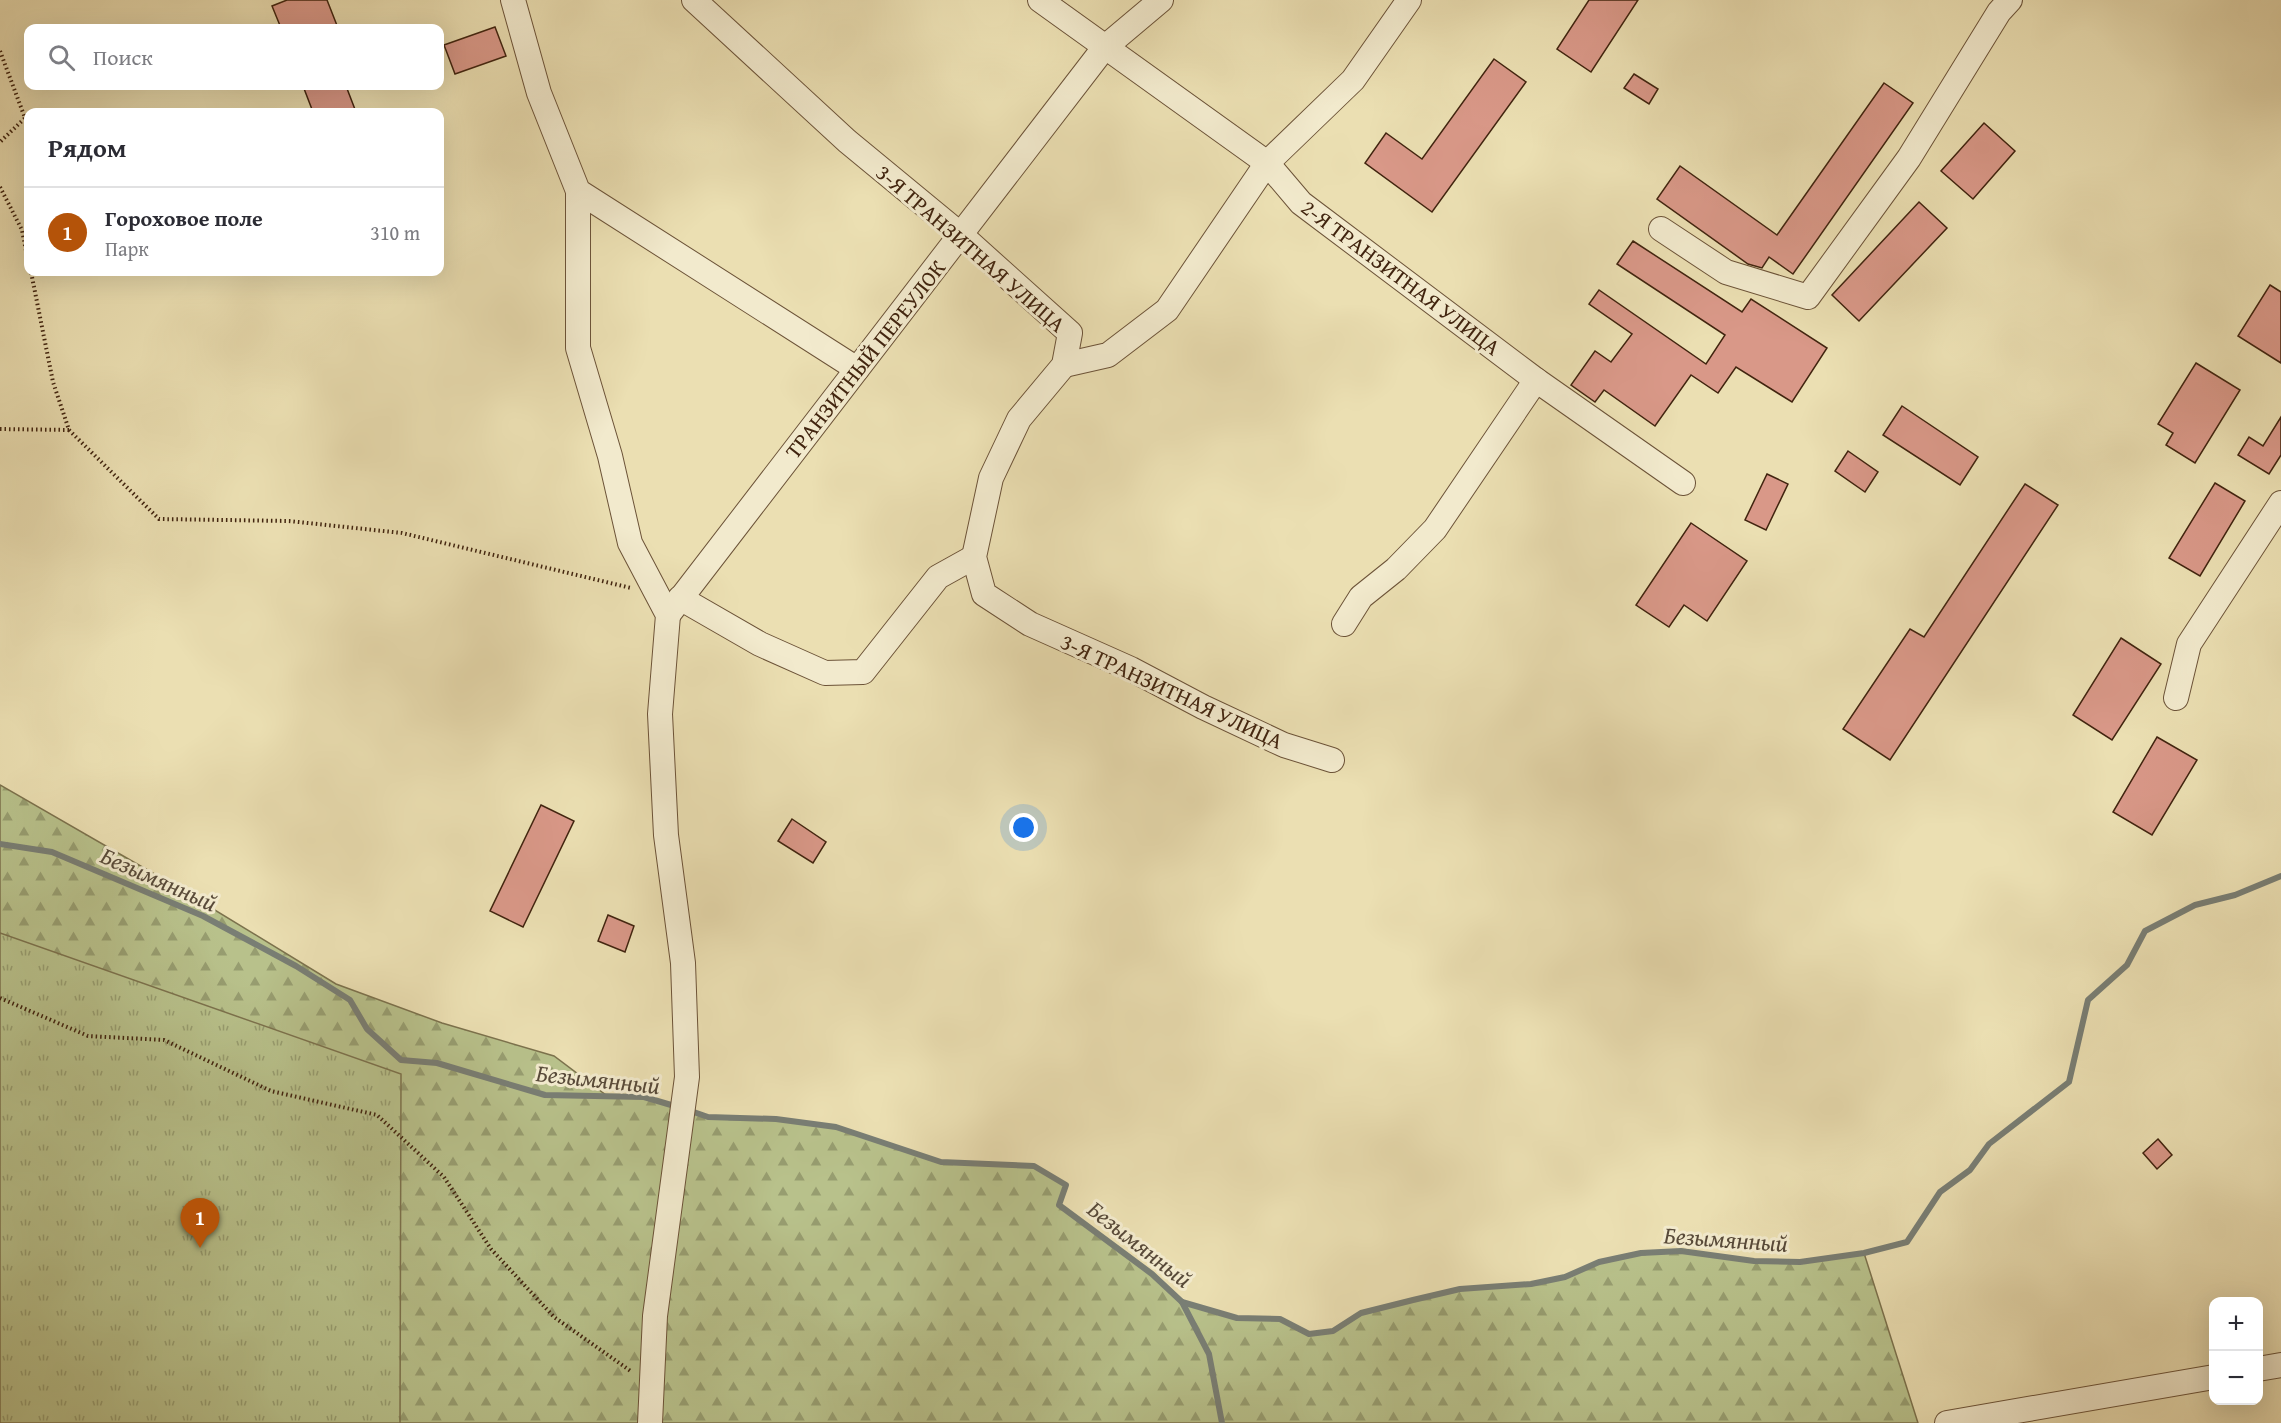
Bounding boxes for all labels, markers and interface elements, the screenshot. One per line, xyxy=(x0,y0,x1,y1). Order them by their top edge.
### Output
search box xyxy=(24,24,444,90)
icon: search xyxy=(45,41,78,74)
text: Поиск xyxy=(93,41,153,73)
text: Рядом xyxy=(48,128,126,167)
street label: 3-Я ТРАНЗИТНАЯ УЛИЦА xyxy=(869,157,1073,340)
street label: 2-Я ТРАНЗИТНАЯ УЛИЦА xyxy=(1295,191,1508,363)
text: Гороховое поле xyxy=(105,202,263,234)
text: 1 xyxy=(62,218,73,247)
text: 310 m xyxy=(370,218,420,247)
text: Парк xyxy=(105,234,149,263)
street label: ТРАНЗИТНЫЙ ПЕРЕУЛОК xyxy=(777,252,953,465)
street label: 3-Я ТРАНЗИТНАЯ УЛИЦА xyxy=(1056,625,1289,757)
your location xyxy=(1009,813,1038,842)
water label: Безымянный xyxy=(95,838,223,920)
water label: Безымянный xyxy=(534,1055,662,1103)
water label: Безымянный xyxy=(1080,1192,1200,1296)
pin: 1 xyxy=(180,1198,220,1248)
water label: Безымянный xyxy=(1663,1217,1789,1261)
map controls xyxy=(2209,1297,2263,1405)
button: + xyxy=(2209,1297,2263,1351)
button: − xyxy=(2209,1351,2263,1405)

